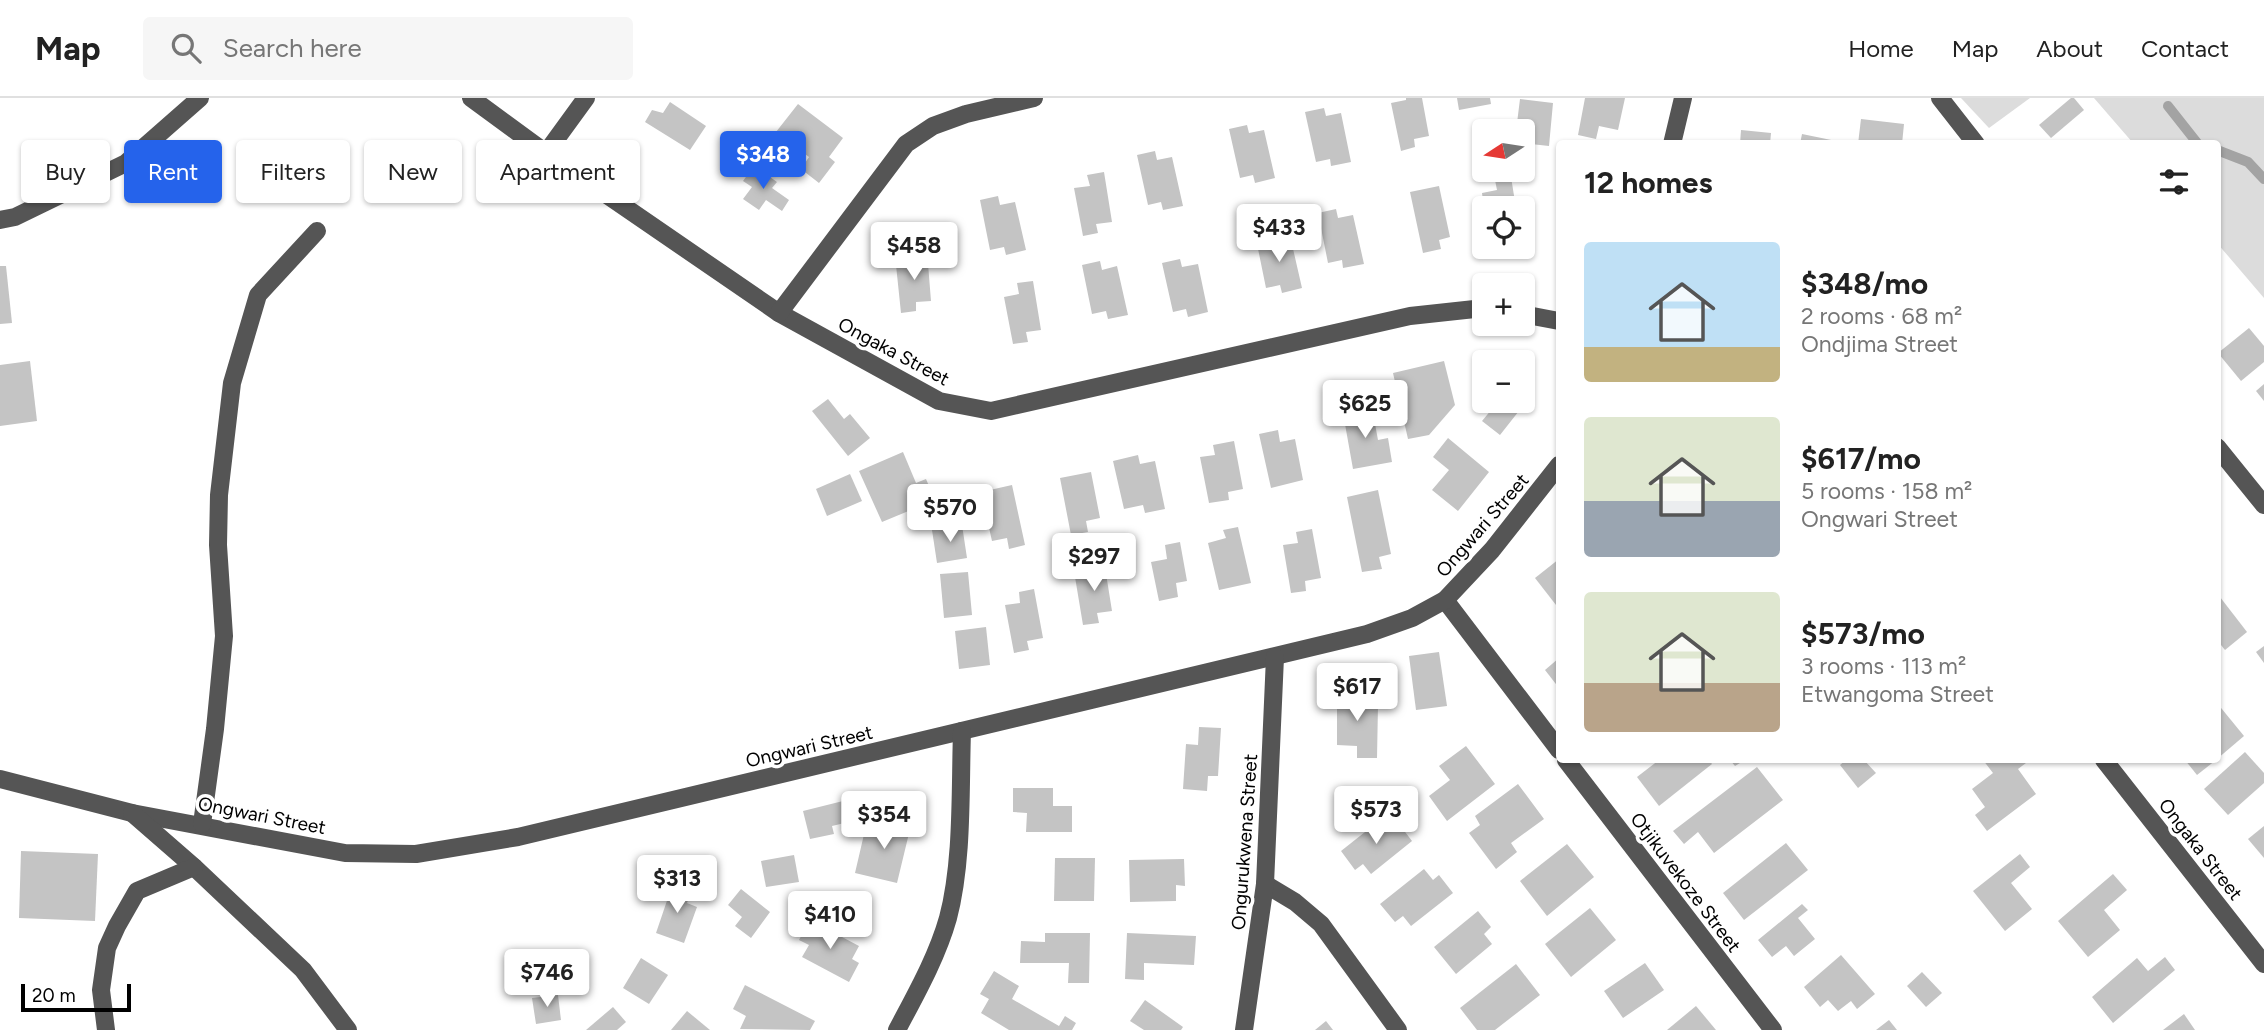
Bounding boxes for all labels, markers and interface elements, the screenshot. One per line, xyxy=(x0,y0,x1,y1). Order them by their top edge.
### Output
search box xyxy=(143,17,633,80)
text: Map xyxy=(35,29,101,68)
icon: search xyxy=(167,29,205,67)
text: Search here xyxy=(223,32,362,64)
text: Home xyxy=(1848,34,1914,63)
text: Map xyxy=(1952,34,1998,63)
text: About xyxy=(2036,34,2103,63)
text: Contact xyxy=(2141,34,2229,63)
north arrow xyxy=(1472,119,1535,182)
map controls xyxy=(1472,119,1535,413)
pin: $348 xyxy=(722,132,804,191)
chip: Buy xyxy=(21,140,110,203)
chip: Rent xyxy=(124,140,222,203)
chip: Filters xyxy=(236,140,350,203)
chip: New xyxy=(364,140,462,203)
chip: Apartment xyxy=(476,140,640,203)
text: $348 xyxy=(736,140,790,168)
icon: filters xyxy=(2155,163,2193,201)
text: 12 homes xyxy=(1584,164,1712,201)
button: locate xyxy=(1472,196,1535,259)
pin: $433 xyxy=(1238,204,1320,264)
text: $433 xyxy=(1253,213,1305,241)
pin: $458 xyxy=(873,222,955,282)
text: $458 xyxy=(887,231,941,259)
text: $348/mo xyxy=(1801,265,1928,302)
icon: home xyxy=(1640,270,1724,354)
button: + xyxy=(1472,273,1535,336)
text: 2 rooms · 68 m² xyxy=(1801,302,1962,330)
street label: Ongaka Street xyxy=(834,312,953,390)
text: Ondjima Street xyxy=(1801,330,1958,358)
button: − xyxy=(1472,350,1535,413)
pin: $625 xyxy=(1324,380,1406,440)
text: $625 xyxy=(1339,389,1391,417)
text: $617/mo xyxy=(1801,440,1921,477)
icon: home xyxy=(1640,445,1724,529)
street label: Ongwari Street xyxy=(1431,469,1534,582)
text: 5 rooms · 158 m² xyxy=(1801,477,1972,505)
pin: $570 xyxy=(909,484,991,544)
text: $570 xyxy=(923,493,977,521)
text: Ongwari Street xyxy=(1801,505,1958,533)
pin: $297 xyxy=(1053,533,1135,593)
text: $297 xyxy=(1068,542,1120,570)
text: $573/mo xyxy=(1801,615,1925,652)
icon: home xyxy=(1640,620,1724,704)
text: 3 rooms · 113 m² xyxy=(1801,652,1966,680)
pin: $617 xyxy=(1316,664,1398,723)
text: $617 xyxy=(1333,672,1381,700)
text: Etwangoma Street xyxy=(1801,680,1994,708)
street label: Ongwari Street xyxy=(743,721,875,772)
street label: Ongurukwena Street xyxy=(1227,753,1262,931)
pin: $573 xyxy=(1335,786,1417,846)
street label: Ongwari Street xyxy=(196,792,328,839)
pin: $354 xyxy=(843,792,925,851)
street label: Ongaka Street xyxy=(2154,794,2247,905)
text: $573 xyxy=(1350,795,1402,823)
text: $354 xyxy=(857,800,911,828)
street label: Otjikuvekoze Street xyxy=(1626,808,1746,957)
pin: $313 xyxy=(636,856,718,915)
text: $313 xyxy=(653,864,701,892)
pin: $410 xyxy=(789,892,871,951)
text: $410 xyxy=(804,900,856,928)
pin: $746 xyxy=(506,950,588,1009)
text: $746 xyxy=(520,958,574,986)
scale bar xyxy=(21,981,131,1013)
text: 20 m xyxy=(32,984,76,1007)

